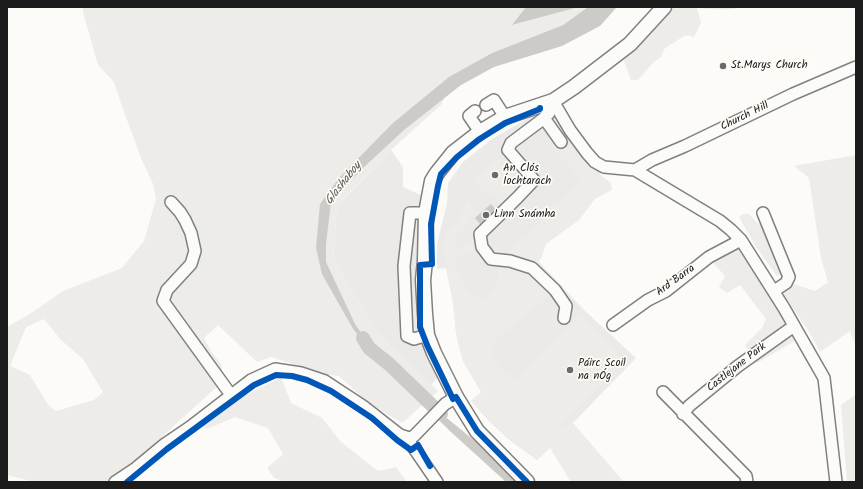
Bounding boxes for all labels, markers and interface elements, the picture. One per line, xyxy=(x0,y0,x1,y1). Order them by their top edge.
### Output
place label: St.Marys Church xyxy=(731,59,808,73)
marker: St.Marys Church xyxy=(718,61,728,71)
street label: Church Hill xyxy=(719,100,771,134)
water label: Glashaboy xyxy=(323,160,365,208)
place label: An Clós Íochtarach xyxy=(503,162,551,188)
marker: An Clós Íochtarach xyxy=(490,170,500,180)
place label: Linn Snámha xyxy=(494,208,555,222)
marker: Linn Snámha xyxy=(481,210,491,220)
street label: Ard Barra xyxy=(654,262,698,300)
street label: Castlejane Park xyxy=(705,341,769,395)
place label: Páirc Scoil na nÓg xyxy=(578,357,626,383)
marker: Páirc Scoil na nÓg xyxy=(565,365,575,375)

